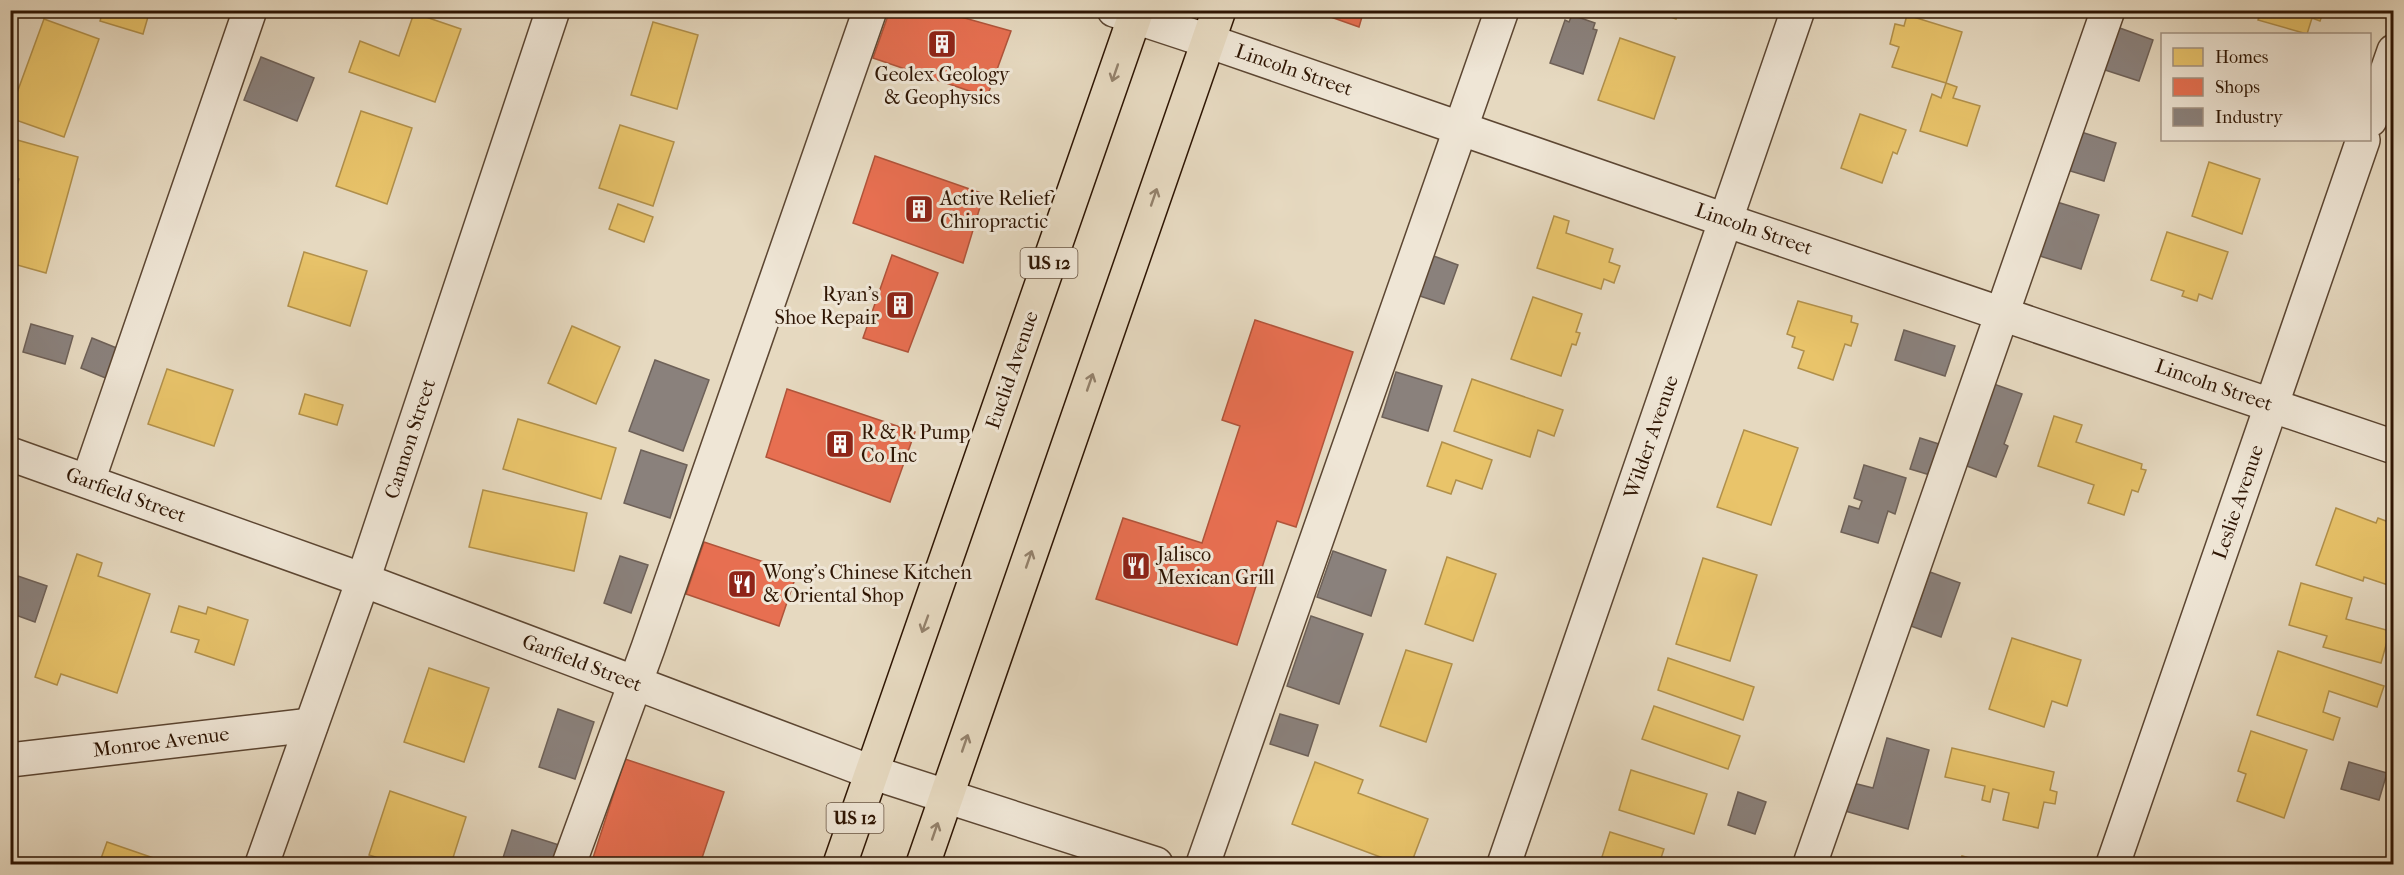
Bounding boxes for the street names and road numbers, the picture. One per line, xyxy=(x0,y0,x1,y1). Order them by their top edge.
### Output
street label: Lincoln Street xyxy=(1232,39,1356,101)
street label: Lincoln Street xyxy=(1692,198,1816,260)
road number: US 12 xyxy=(1020,248,1078,278)
street label: Euclid Avenue xyxy=(981,308,1043,432)
street label: Lincoln Street xyxy=(2152,354,2276,416)
street label: Wilder Avenue xyxy=(1619,372,1683,503)
street label: Cannon Street xyxy=(380,376,440,502)
street label: Leslie Avenue xyxy=(2208,442,2268,562)
street label: Garfield Street xyxy=(63,463,189,527)
street label: Garfield Street xyxy=(519,630,645,696)
street label: Monroe Avenue xyxy=(92,722,230,762)
road number: US 12 xyxy=(826,803,884,833)

